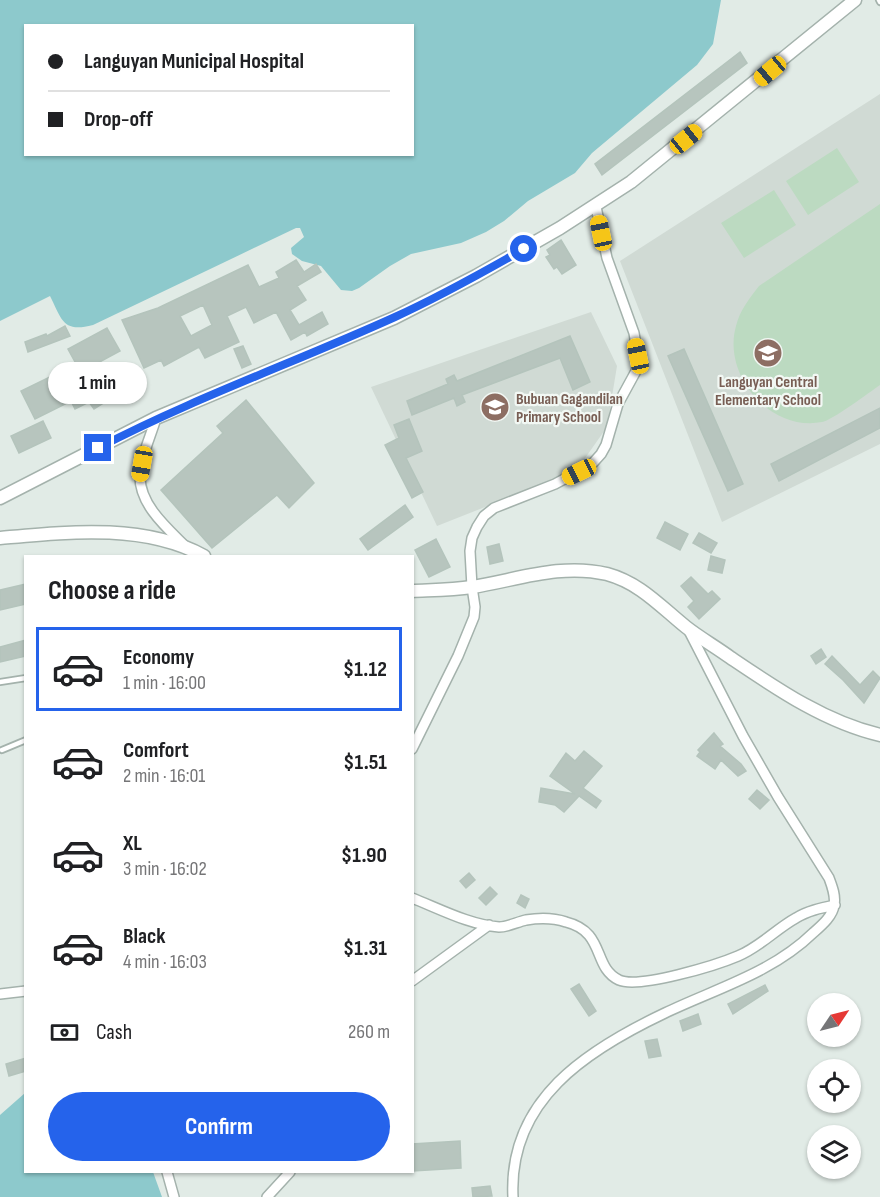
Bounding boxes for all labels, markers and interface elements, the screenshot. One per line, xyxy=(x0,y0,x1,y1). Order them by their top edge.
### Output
text: Languyan Municipal Hospital xyxy=(84,48,304,75)
car xyxy=(750,53,790,89)
text: Drop-off xyxy=(84,106,153,133)
car xyxy=(666,121,706,157)
car xyxy=(588,214,614,252)
route start xyxy=(510,235,537,262)
car xyxy=(625,337,651,375)
school or university icon: Languyan Central Elementary School xyxy=(752,337,784,369)
callout: 1 min xyxy=(48,361,148,403)
text: 1 min xyxy=(79,371,116,395)
place label: Languyan Central Elementary School xyxy=(715,373,821,410)
place label: Bubuan Gagandilan Primary School xyxy=(516,390,623,427)
school or university icon: Bubuan Gagandilan Primary School xyxy=(479,391,511,423)
route end xyxy=(84,434,111,461)
car xyxy=(130,445,154,483)
car xyxy=(559,456,599,488)
text: Choose a ride xyxy=(48,575,176,607)
icon: car xyxy=(51,642,105,696)
text: Economy xyxy=(123,644,194,671)
text: $1.12 xyxy=(343,656,387,683)
text: 1 min · 16:00 xyxy=(123,671,206,695)
icon: car xyxy=(51,735,105,789)
text: Comfort xyxy=(123,737,189,764)
text: $1.51 xyxy=(343,749,387,776)
text: 2 min · 16:01 xyxy=(123,764,205,788)
icon: car xyxy=(51,828,105,882)
text: XL xyxy=(123,830,142,857)
text: $1.90 xyxy=(341,842,387,869)
text: 3 min · 16:02 xyxy=(123,857,207,881)
icon: car xyxy=(51,921,105,975)
text: Black xyxy=(123,923,165,950)
text: $1.31 xyxy=(343,935,387,962)
text: 4 min · 16:03 xyxy=(123,950,207,974)
north arrow xyxy=(807,993,861,1047)
map controls xyxy=(807,993,861,1179)
icon: cash xyxy=(48,1016,81,1049)
text: Cash xyxy=(96,1019,132,1046)
text: 260 m xyxy=(348,1020,390,1044)
button: locate xyxy=(807,1059,861,1113)
button: Confirm xyxy=(48,1092,390,1161)
button: layers xyxy=(807,1125,861,1179)

